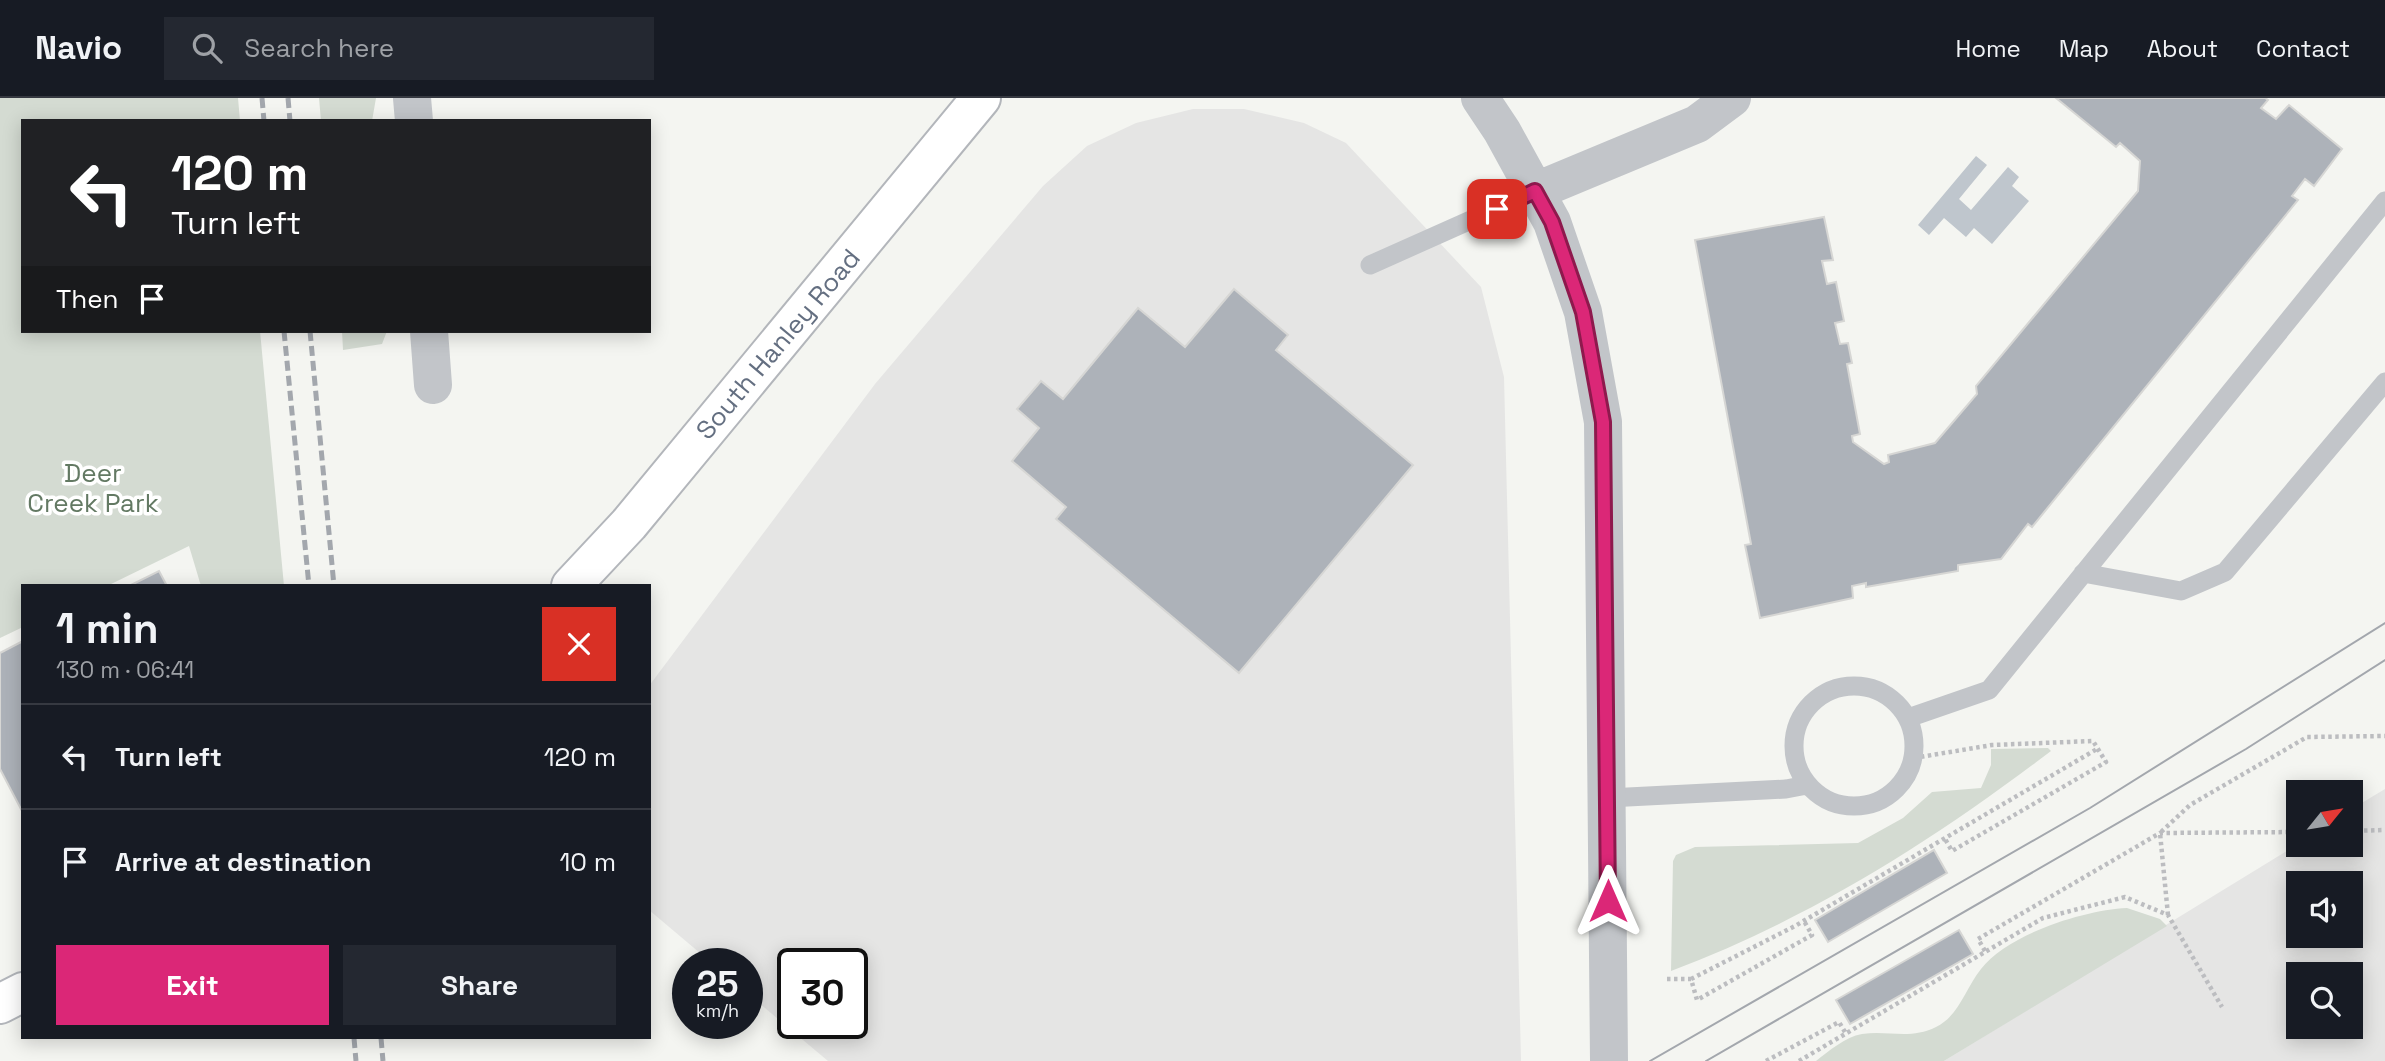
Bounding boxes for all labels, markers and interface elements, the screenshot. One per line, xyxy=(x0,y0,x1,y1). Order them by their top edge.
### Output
search box xyxy=(164,17,654,80)
text: Navio xyxy=(35,27,122,69)
icon: search xyxy=(188,29,226,67)
text: Search here xyxy=(244,31,394,65)
text: Home xyxy=(1955,33,2021,64)
text: Map xyxy=(2059,33,2109,64)
text: About xyxy=(2147,33,2218,64)
text: Contact xyxy=(2256,33,2350,64)
text: 120 m xyxy=(171,142,308,204)
icon: left xyxy=(56,147,147,238)
pin xyxy=(1467,179,1527,239)
icon: arrive xyxy=(1478,190,1516,228)
text: Turn left xyxy=(171,203,301,243)
street label: South Hanley Road xyxy=(688,242,868,446)
icon: arrive xyxy=(133,280,171,318)
text: Then xyxy=(56,282,119,316)
park label: Deer Creek Park xyxy=(27,456,159,520)
text: 1 min xyxy=(56,602,159,655)
button: close xyxy=(542,607,616,681)
text: 130 m · 06:41 xyxy=(56,655,194,685)
icon: left xyxy=(56,738,94,776)
text: Turn left xyxy=(115,740,222,774)
text: 120 m xyxy=(544,740,616,774)
north arrow xyxy=(2286,780,2362,858)
map controls xyxy=(2286,780,2363,1039)
icon: arrive xyxy=(56,843,94,881)
text: Arrive at destination xyxy=(115,845,372,879)
text: 10 m xyxy=(559,845,616,879)
position arrow xyxy=(1571,864,1645,938)
button: sound xyxy=(2286,871,2363,948)
button: Exit xyxy=(56,945,329,1025)
button: Share xyxy=(343,945,616,1025)
speed limit sign: 30 xyxy=(777,948,868,1039)
text: 25 xyxy=(697,962,738,1006)
button: search xyxy=(2286,962,2363,1039)
text: km/h xyxy=(696,999,739,1022)

